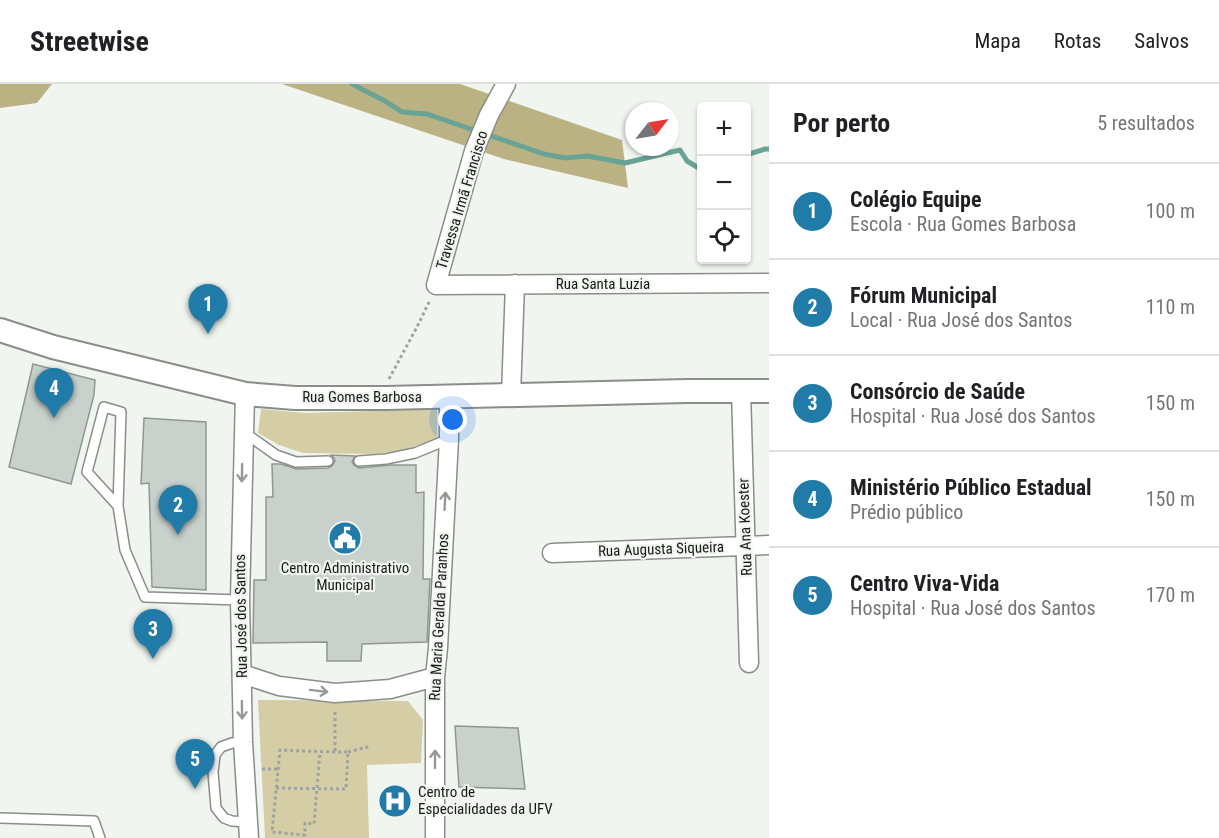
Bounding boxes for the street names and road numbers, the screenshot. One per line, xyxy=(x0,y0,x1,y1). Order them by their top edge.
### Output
street label: Travessa Irmã Francisco xyxy=(432,129,492,271)
street label: Rua Santa Luzia xyxy=(556,275,650,293)
street label: Rua Gomes Barbosa xyxy=(302,388,422,406)
street label: Rua Ana Koester xyxy=(734,477,756,576)
street label: Rua Maria Geralda Paranhos xyxy=(426,533,452,701)
street label: Rua Augusta Siqueira xyxy=(598,538,724,560)
street label: Rua José dos Santos xyxy=(231,554,251,678)

